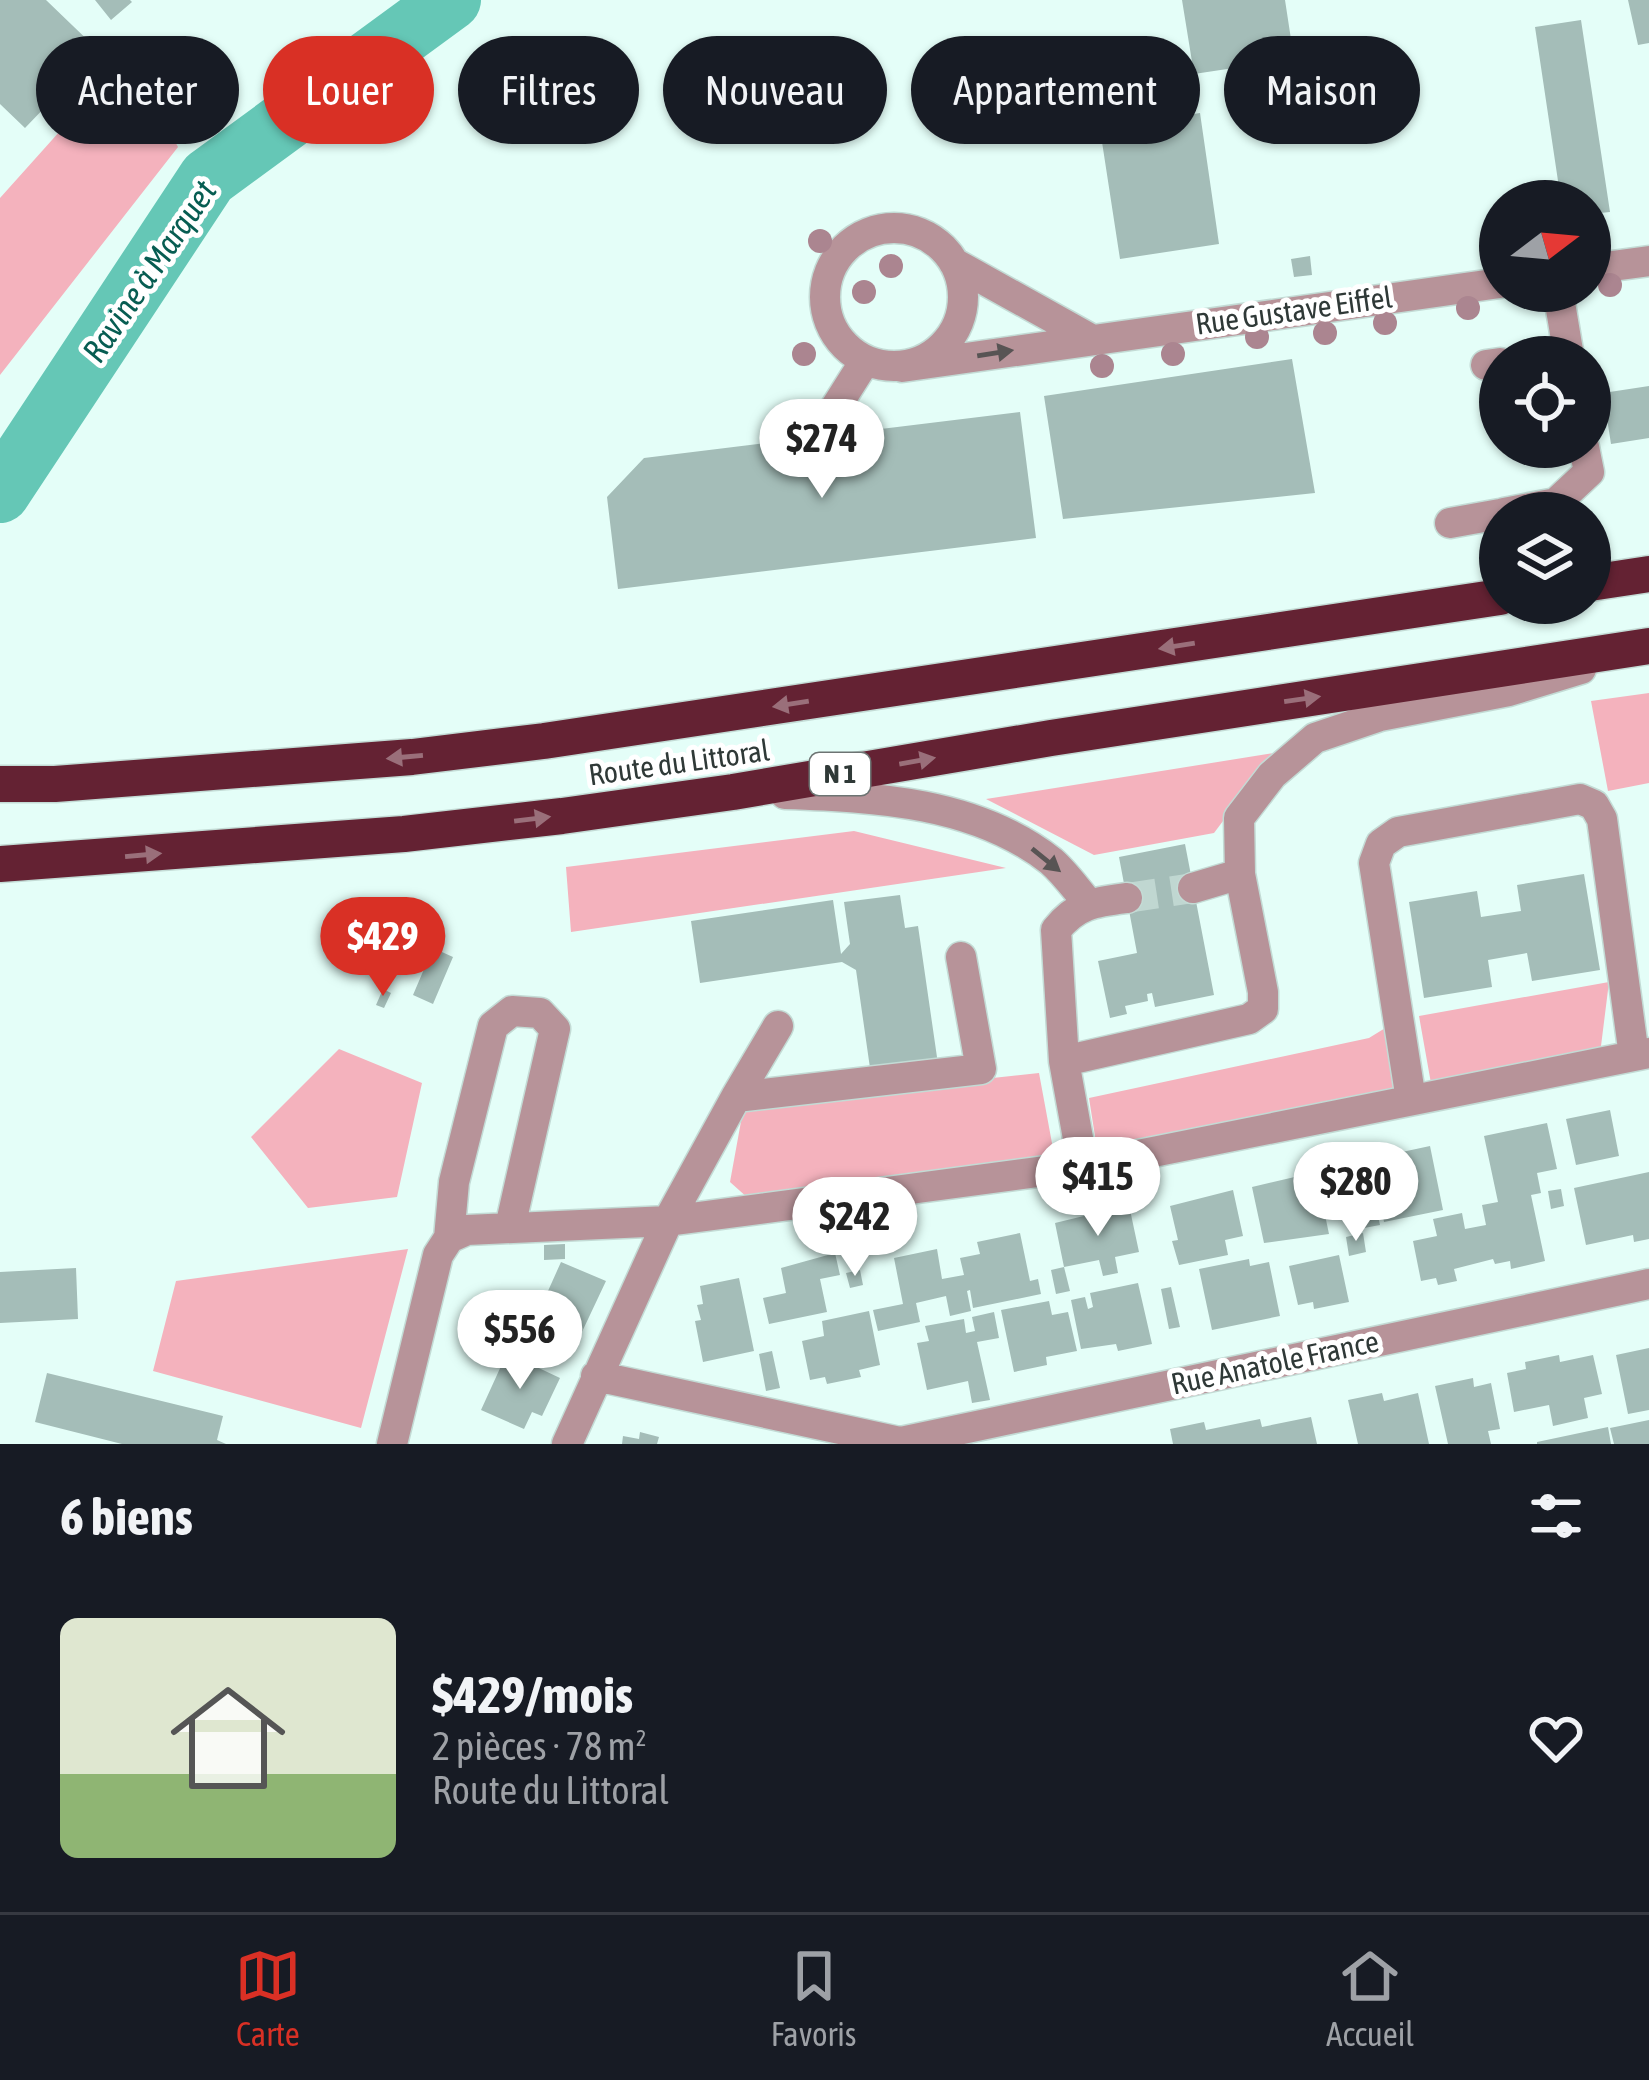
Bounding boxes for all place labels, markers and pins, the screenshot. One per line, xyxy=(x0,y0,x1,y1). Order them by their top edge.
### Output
pin: $274 xyxy=(751,399,893,501)
pin: $429 xyxy=(312,897,454,999)
pin: $415 xyxy=(1027,1137,1169,1239)
pin: $280 xyxy=(1285,1142,1427,1244)
pin: $242 xyxy=(784,1177,926,1279)
pin: $556 xyxy=(449,1290,591,1392)

